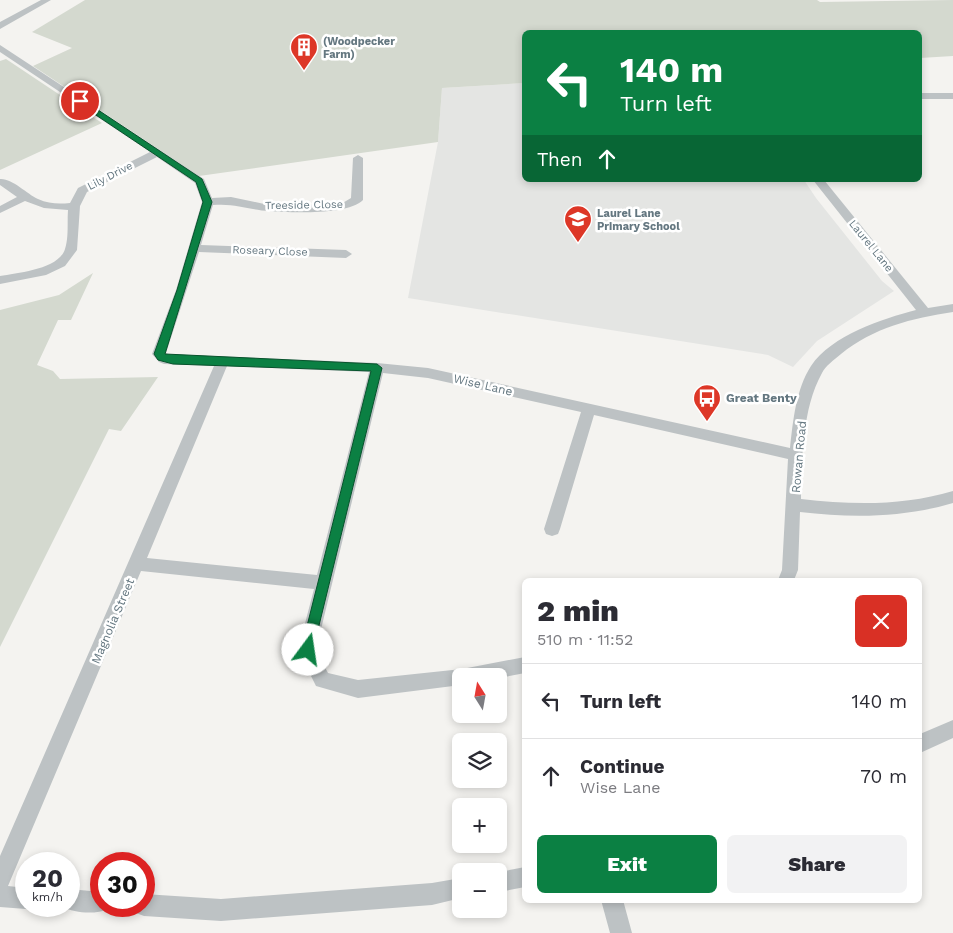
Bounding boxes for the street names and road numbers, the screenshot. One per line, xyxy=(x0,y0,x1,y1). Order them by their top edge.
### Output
street label: Lily Drive xyxy=(85,159,135,193)
street label: Treeside Close xyxy=(265,198,343,212)
street label: Laurel Lane xyxy=(846,217,896,275)
street label: Roseary Close xyxy=(232,243,308,259)
street label: Wise Lane xyxy=(452,371,514,399)
street label: Rowan Road xyxy=(789,420,809,494)
street label: Magnolia Street xyxy=(89,576,137,666)

